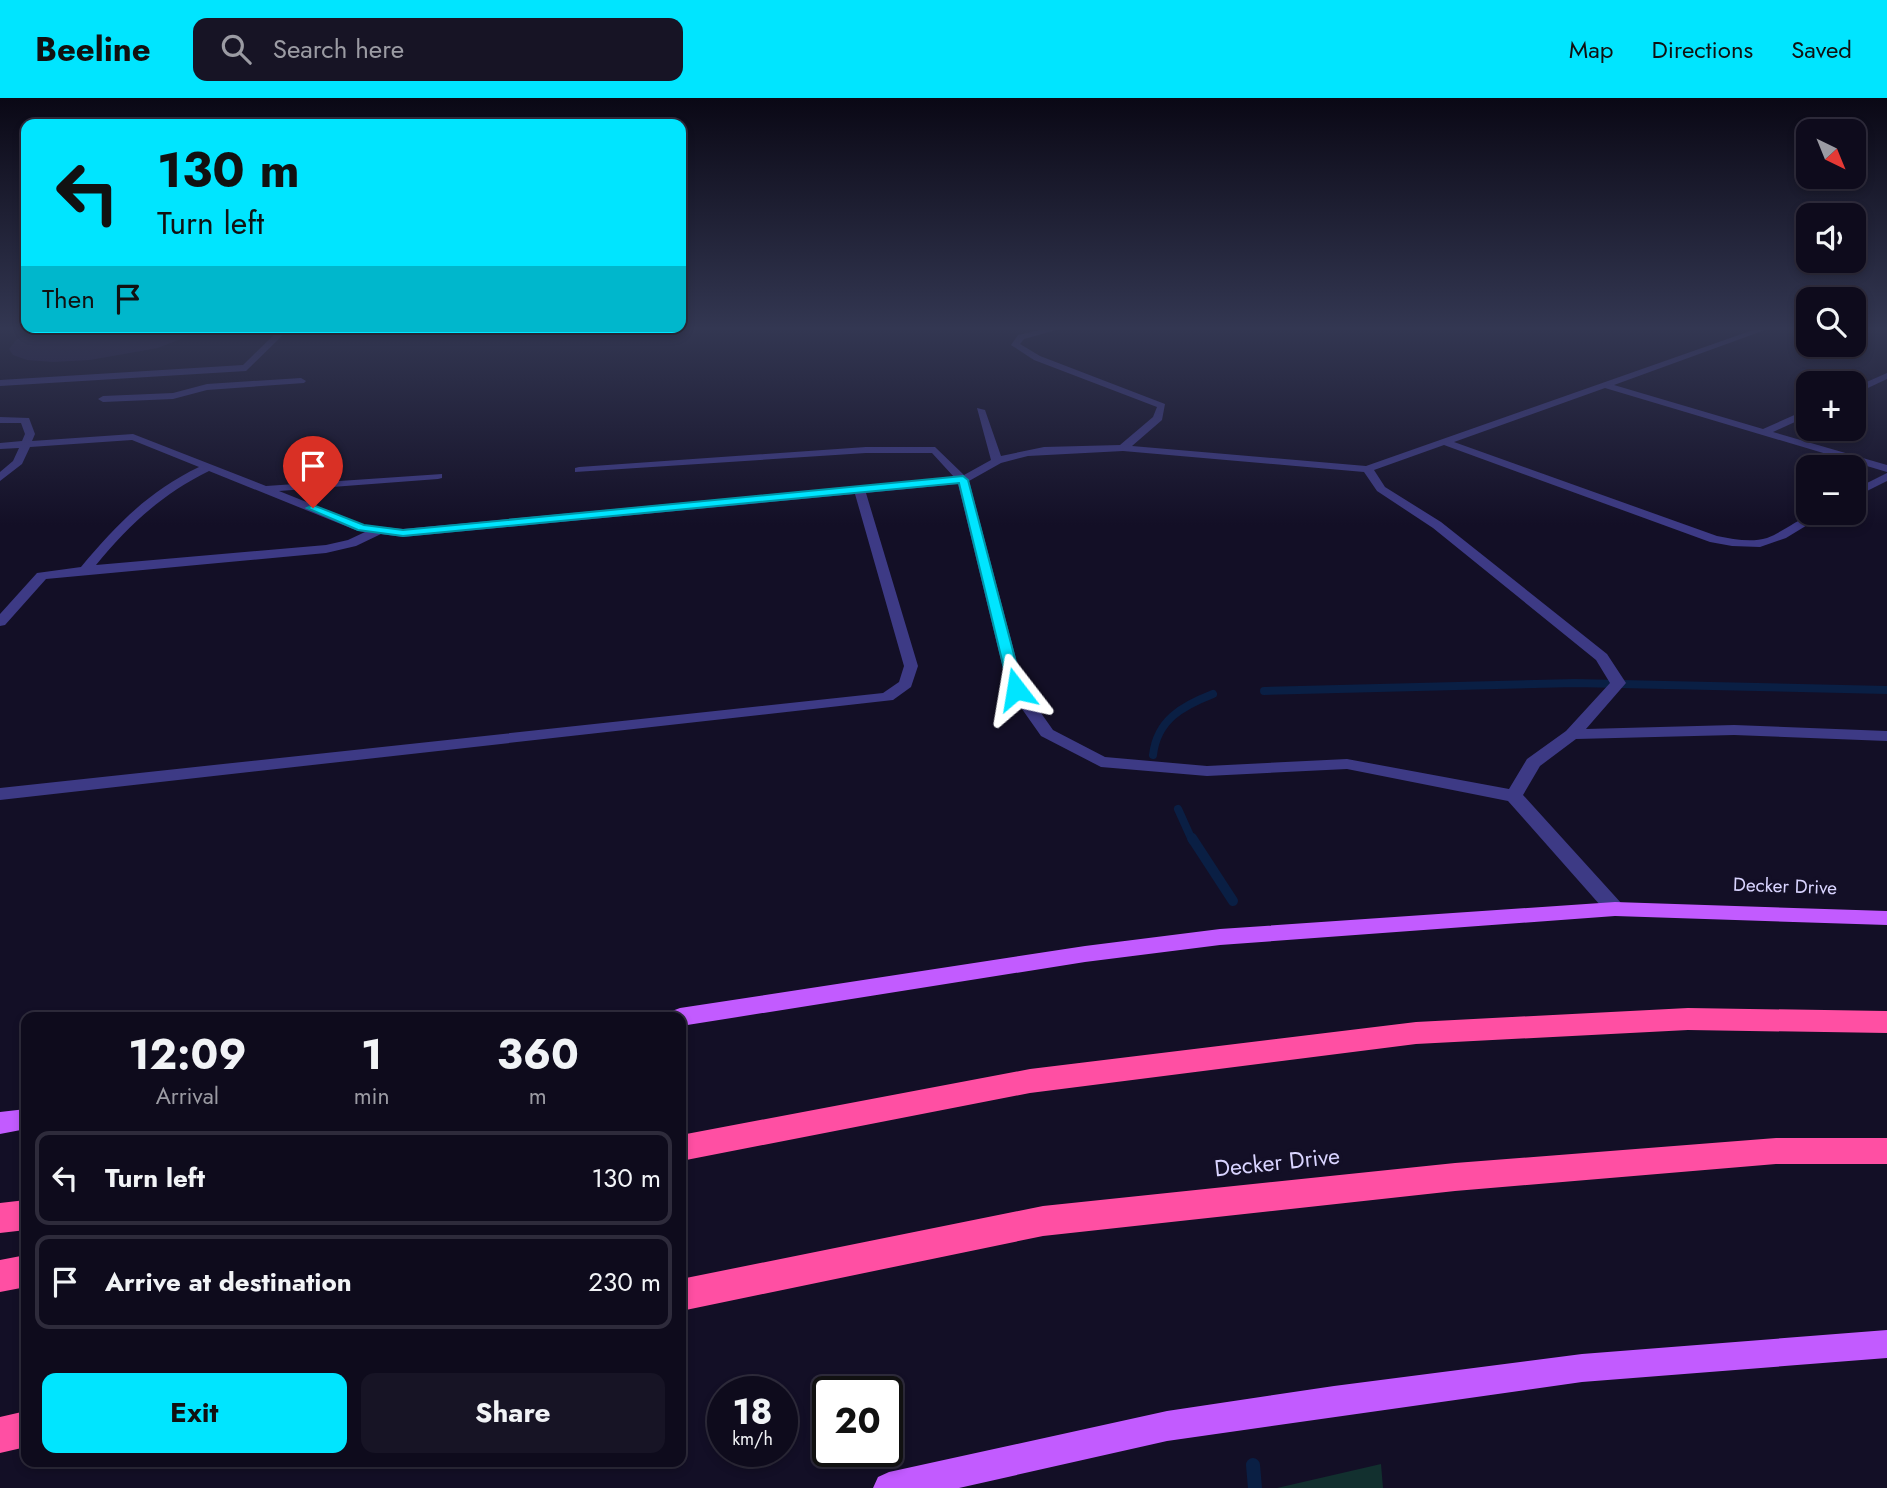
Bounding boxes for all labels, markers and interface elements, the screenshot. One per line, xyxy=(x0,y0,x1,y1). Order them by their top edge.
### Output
search box xyxy=(193,18,683,81)
text: Beeline xyxy=(35,26,151,73)
icon: search xyxy=(217,30,255,68)
text: Search here xyxy=(273,30,404,68)
text: Map xyxy=(1569,32,1614,67)
text: Directions xyxy=(1652,32,1753,67)
text: Saved xyxy=(1791,32,1852,67)
north arrow xyxy=(1796,119,1866,189)
map controls xyxy=(1796,119,1866,525)
text: 130 m xyxy=(157,135,300,205)
icon: left xyxy=(42,147,133,238)
text: Turn left xyxy=(157,200,264,246)
button: sound xyxy=(1796,203,1866,273)
text: Then xyxy=(42,280,95,318)
icon: arrive xyxy=(109,280,147,318)
button: search xyxy=(1796,287,1866,357)
button: + xyxy=(1796,371,1866,441)
pin xyxy=(283,436,343,508)
icon: arrive xyxy=(294,447,332,485)
button: − xyxy=(1796,455,1866,525)
position arrow xyxy=(979,652,1053,726)
street label: Decker Drive xyxy=(1733,871,1838,901)
text: 12:09 xyxy=(128,1024,247,1085)
text: 1 xyxy=(361,1024,382,1085)
text: 360 xyxy=(497,1024,579,1085)
text: Arrival xyxy=(156,1079,219,1113)
text: min xyxy=(354,1079,390,1113)
text: m xyxy=(529,1079,547,1113)
street label: Decker Drive xyxy=(1213,1138,1342,1185)
icon: left xyxy=(46,1159,84,1197)
text: Turn left xyxy=(105,1159,205,1197)
text: 130 m xyxy=(591,1159,661,1197)
icon: arrive xyxy=(46,1263,84,1301)
text: Arrive at destination xyxy=(105,1263,352,1301)
text: 230 m xyxy=(588,1263,661,1301)
button: Exit xyxy=(42,1373,347,1453)
button: Share xyxy=(361,1373,665,1453)
speed limit sign: 20 xyxy=(812,1376,903,1467)
text: 18 xyxy=(733,1387,772,1437)
text: km/h xyxy=(732,1426,773,1452)

